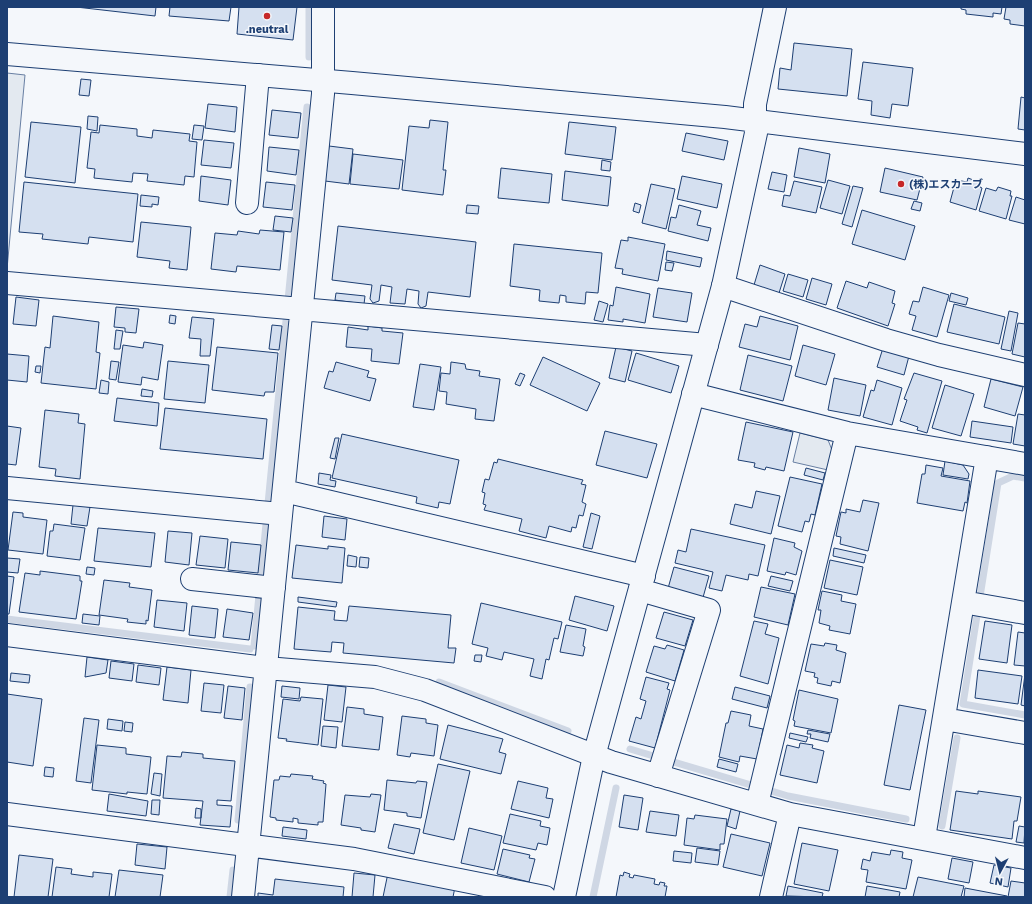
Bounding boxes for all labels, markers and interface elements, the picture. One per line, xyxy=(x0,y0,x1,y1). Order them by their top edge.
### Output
marker: .neutral xyxy=(262,11,272,21)
place label: .neutral xyxy=(246,23,289,36)
place label: (株)エスカーブ xyxy=(909,178,983,191)
marker: (株)エスカーブ xyxy=(896,179,906,189)
north arrow xyxy=(980,852,1020,892)
text: N xyxy=(994,874,1004,888)

